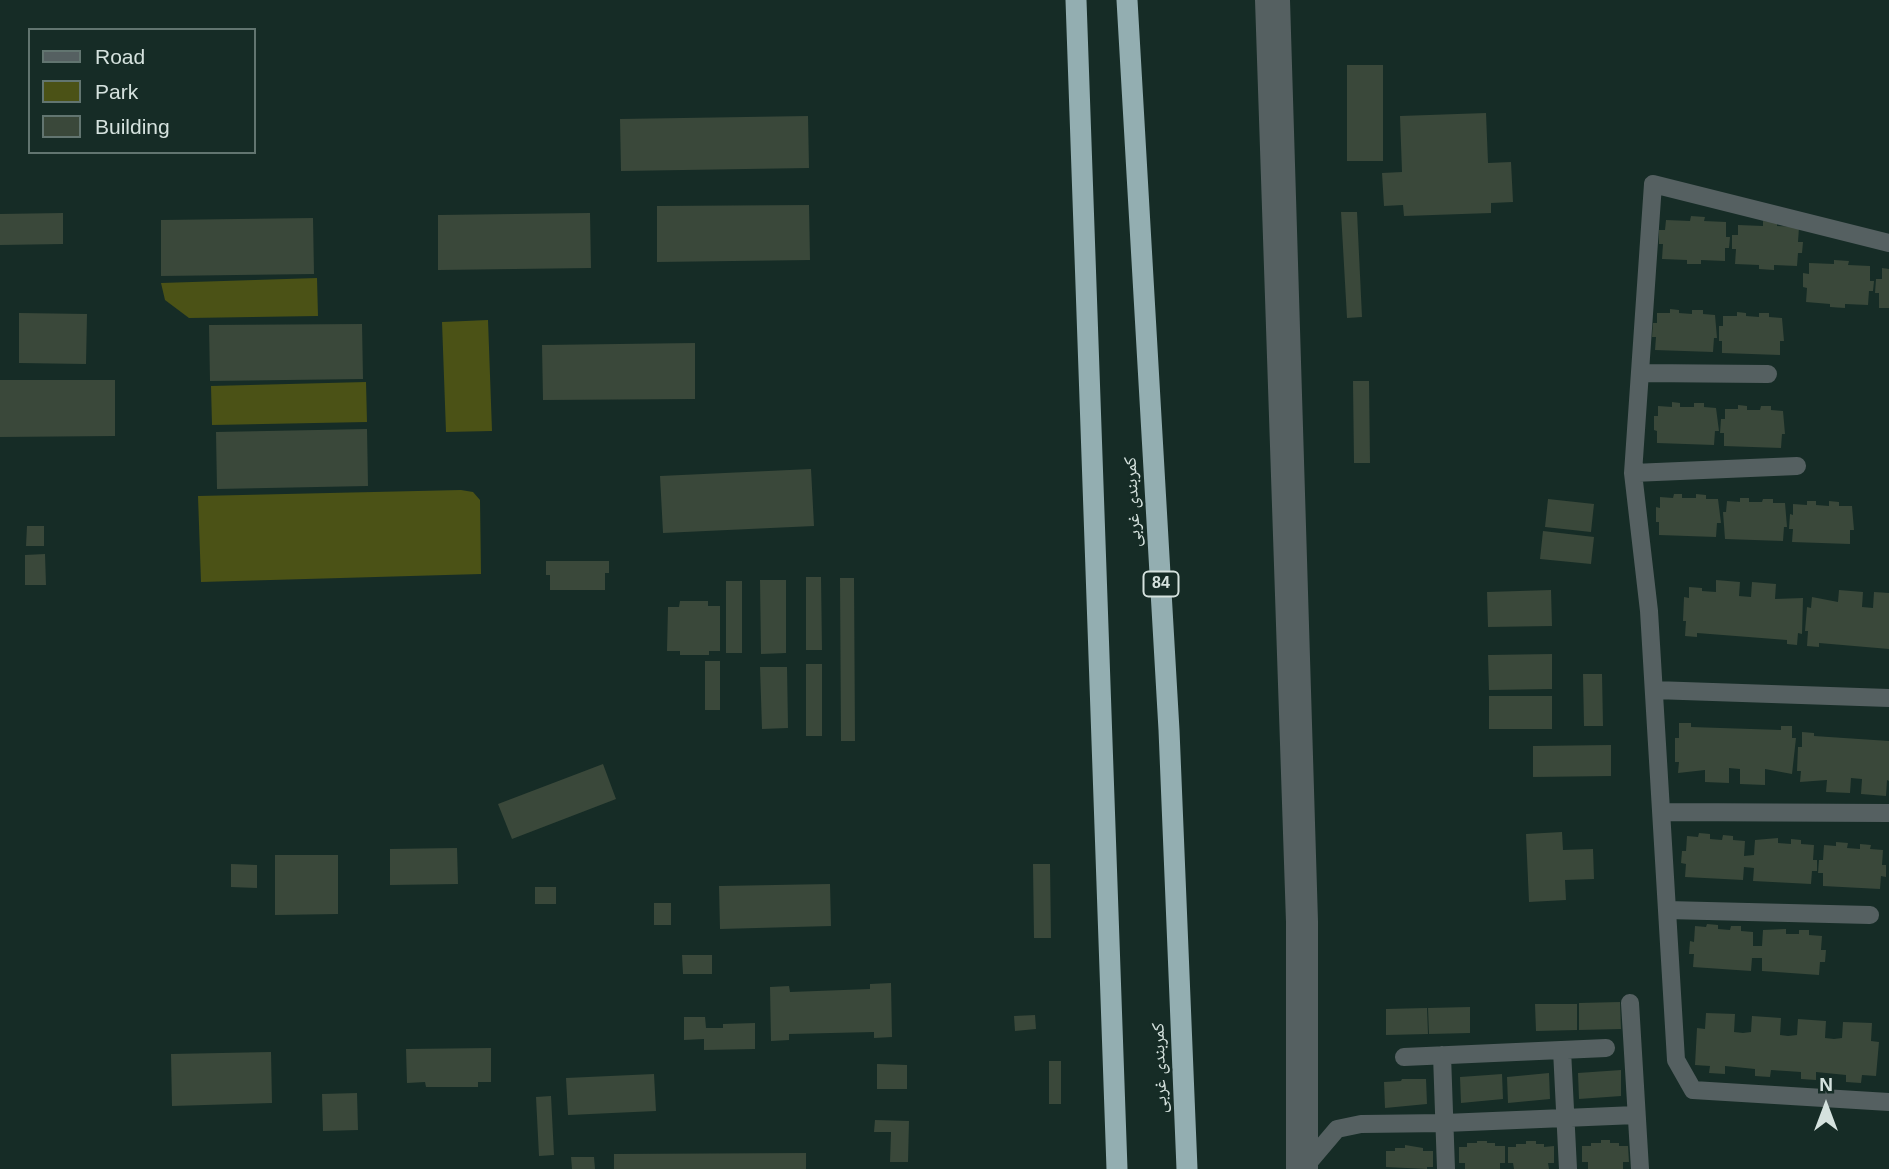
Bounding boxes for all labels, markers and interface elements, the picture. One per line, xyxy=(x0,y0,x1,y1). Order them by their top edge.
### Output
legend xyxy=(28,28,256,154)
text: Road xyxy=(95,45,145,68)
text: Park xyxy=(95,80,138,103)
text: Building xyxy=(95,115,170,138)
street label: کمربندی غربی xyxy=(1120,456,1146,548)
road number: 84 xyxy=(1144,572,1178,596)
street label: کمربندی غربی xyxy=(1148,1022,1172,1114)
north arrow xyxy=(1791,1071,1861,1141)
text: N xyxy=(1819,1074,1833,1095)

